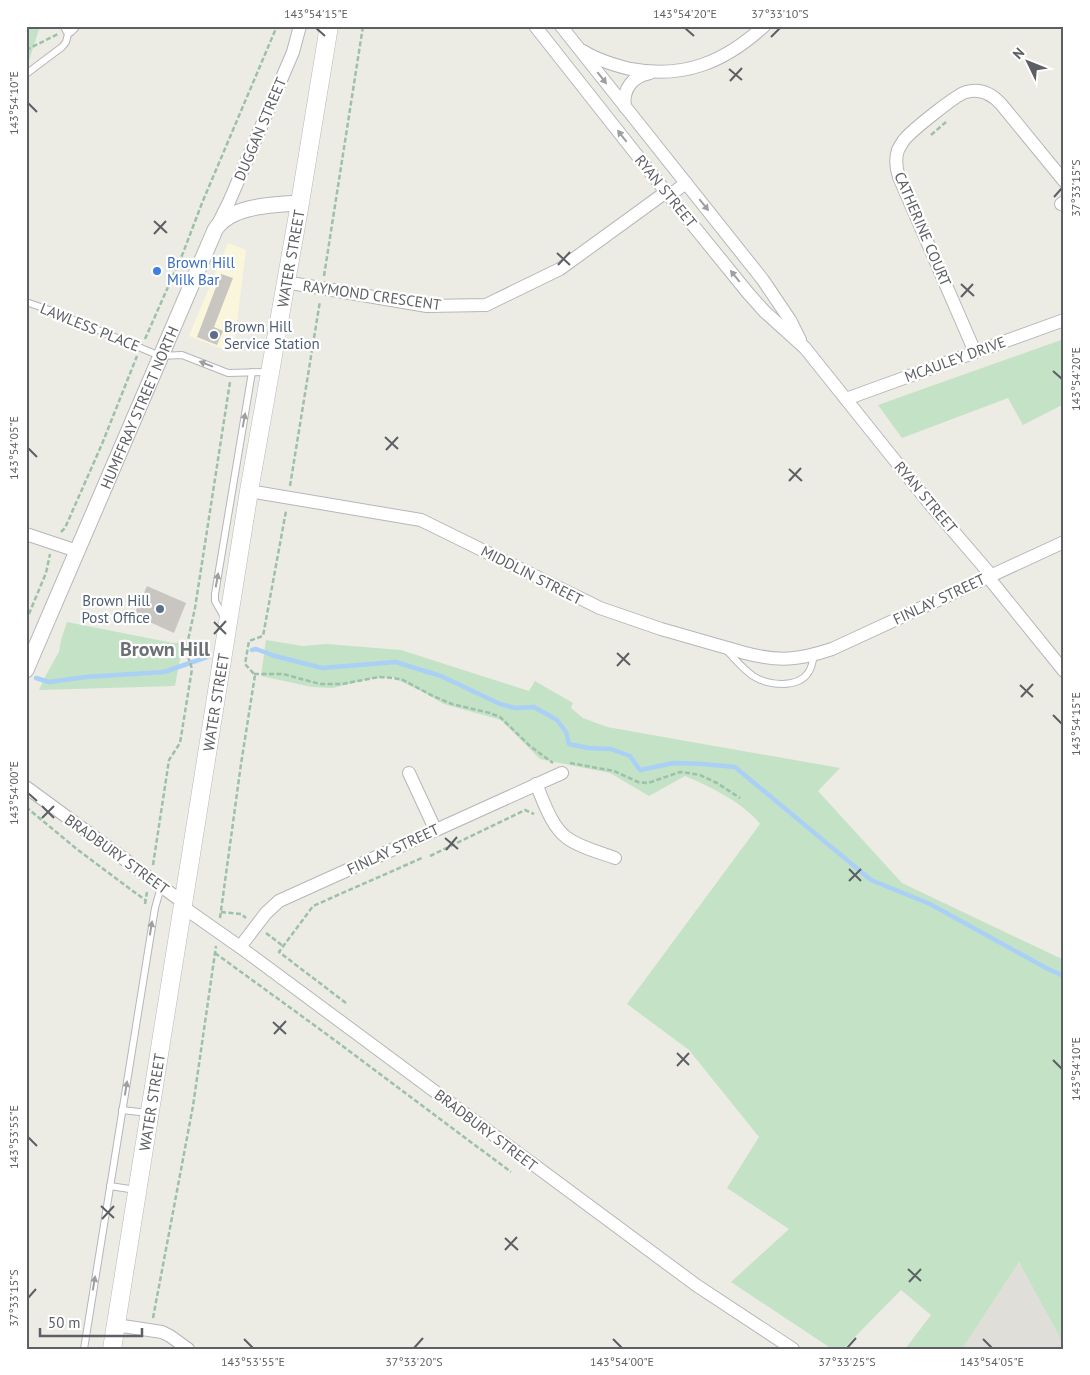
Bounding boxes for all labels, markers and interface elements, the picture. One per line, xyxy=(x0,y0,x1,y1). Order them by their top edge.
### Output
text: 143°54'15"E xyxy=(284,6,348,21)
text: 143°54'20"E xyxy=(653,6,717,21)
text: 37°33'10"S xyxy=(751,6,809,21)
north arrow xyxy=(1002,38,1052,88)
text: N xyxy=(1009,44,1028,63)
text: 143°54'10"E xyxy=(6,71,21,135)
one-way arrow xyxy=(597,71,608,84)
street label: DUGGAN STREET xyxy=(230,74,291,184)
one-way arrow xyxy=(616,129,627,142)
street label: RYAN STREET xyxy=(631,151,701,232)
text: 37°33'15"S xyxy=(1068,159,1083,217)
street label: CATHERINE COURT xyxy=(890,169,956,290)
one-way arrow xyxy=(698,198,709,211)
street label: WATER STREET xyxy=(272,208,308,309)
place label: Brown Hill Milk Bar xyxy=(167,253,235,289)
marker: Brown Hill Milk Bar xyxy=(151,265,163,277)
one-way arrow xyxy=(729,269,740,282)
street label: RAYMOND CRESCENT xyxy=(302,276,443,314)
street label: LAWLESS PLACE xyxy=(37,298,143,356)
place label: Brown Hill Service Station xyxy=(224,317,320,353)
street label: HUMFFRAY STREET NORTH xyxy=(96,323,182,492)
marker: Brown Hill Service Station xyxy=(208,329,220,341)
street label: MCAULEY DRIVE xyxy=(902,332,1008,386)
text: 143°54'20"E xyxy=(1068,347,1083,411)
one-way arrow xyxy=(198,360,213,368)
one-way arrow xyxy=(240,412,248,428)
text: 143°54'05"E xyxy=(6,416,21,480)
street label: RYAN STREET xyxy=(890,457,962,537)
street label: MIDDLIN STREET xyxy=(478,541,587,609)
street label: FINLAY STREET xyxy=(890,569,989,629)
one-way arrow xyxy=(214,572,222,588)
place label: Brown Hill Post Office xyxy=(82,591,151,627)
marker: Brown Hill Post Office xyxy=(154,603,166,615)
district label: Brown Hill xyxy=(120,636,210,662)
street label: WATER STREET xyxy=(198,651,233,752)
text: 143°54'15"E xyxy=(1068,692,1083,756)
text: 143°54'00"E xyxy=(6,761,21,825)
street label: BRADBURY STREET xyxy=(61,810,173,899)
street label: FINLAY STREET xyxy=(344,819,443,879)
one-way arrow xyxy=(148,920,156,936)
text: 143°54'10"E xyxy=(1068,1037,1083,1101)
street label: WATER STREET xyxy=(134,1051,169,1152)
one-way arrow xyxy=(122,1080,130,1096)
street label: BRADBURY STREET xyxy=(431,1085,542,1175)
text: 143°53'55"E xyxy=(6,1105,21,1169)
text: 37°33'15"S xyxy=(6,1269,21,1327)
one-way arrow xyxy=(91,1275,99,1291)
scale bar xyxy=(40,1305,142,1337)
text: 50 m xyxy=(48,1313,81,1332)
text: 143°53'55"E xyxy=(221,1354,285,1369)
text: 37°33'20"S xyxy=(385,1354,443,1369)
text: 143°54'00"E xyxy=(590,1354,654,1369)
text: 37°33'25"S xyxy=(818,1354,876,1369)
text: 143°54'05"E xyxy=(960,1354,1024,1369)

